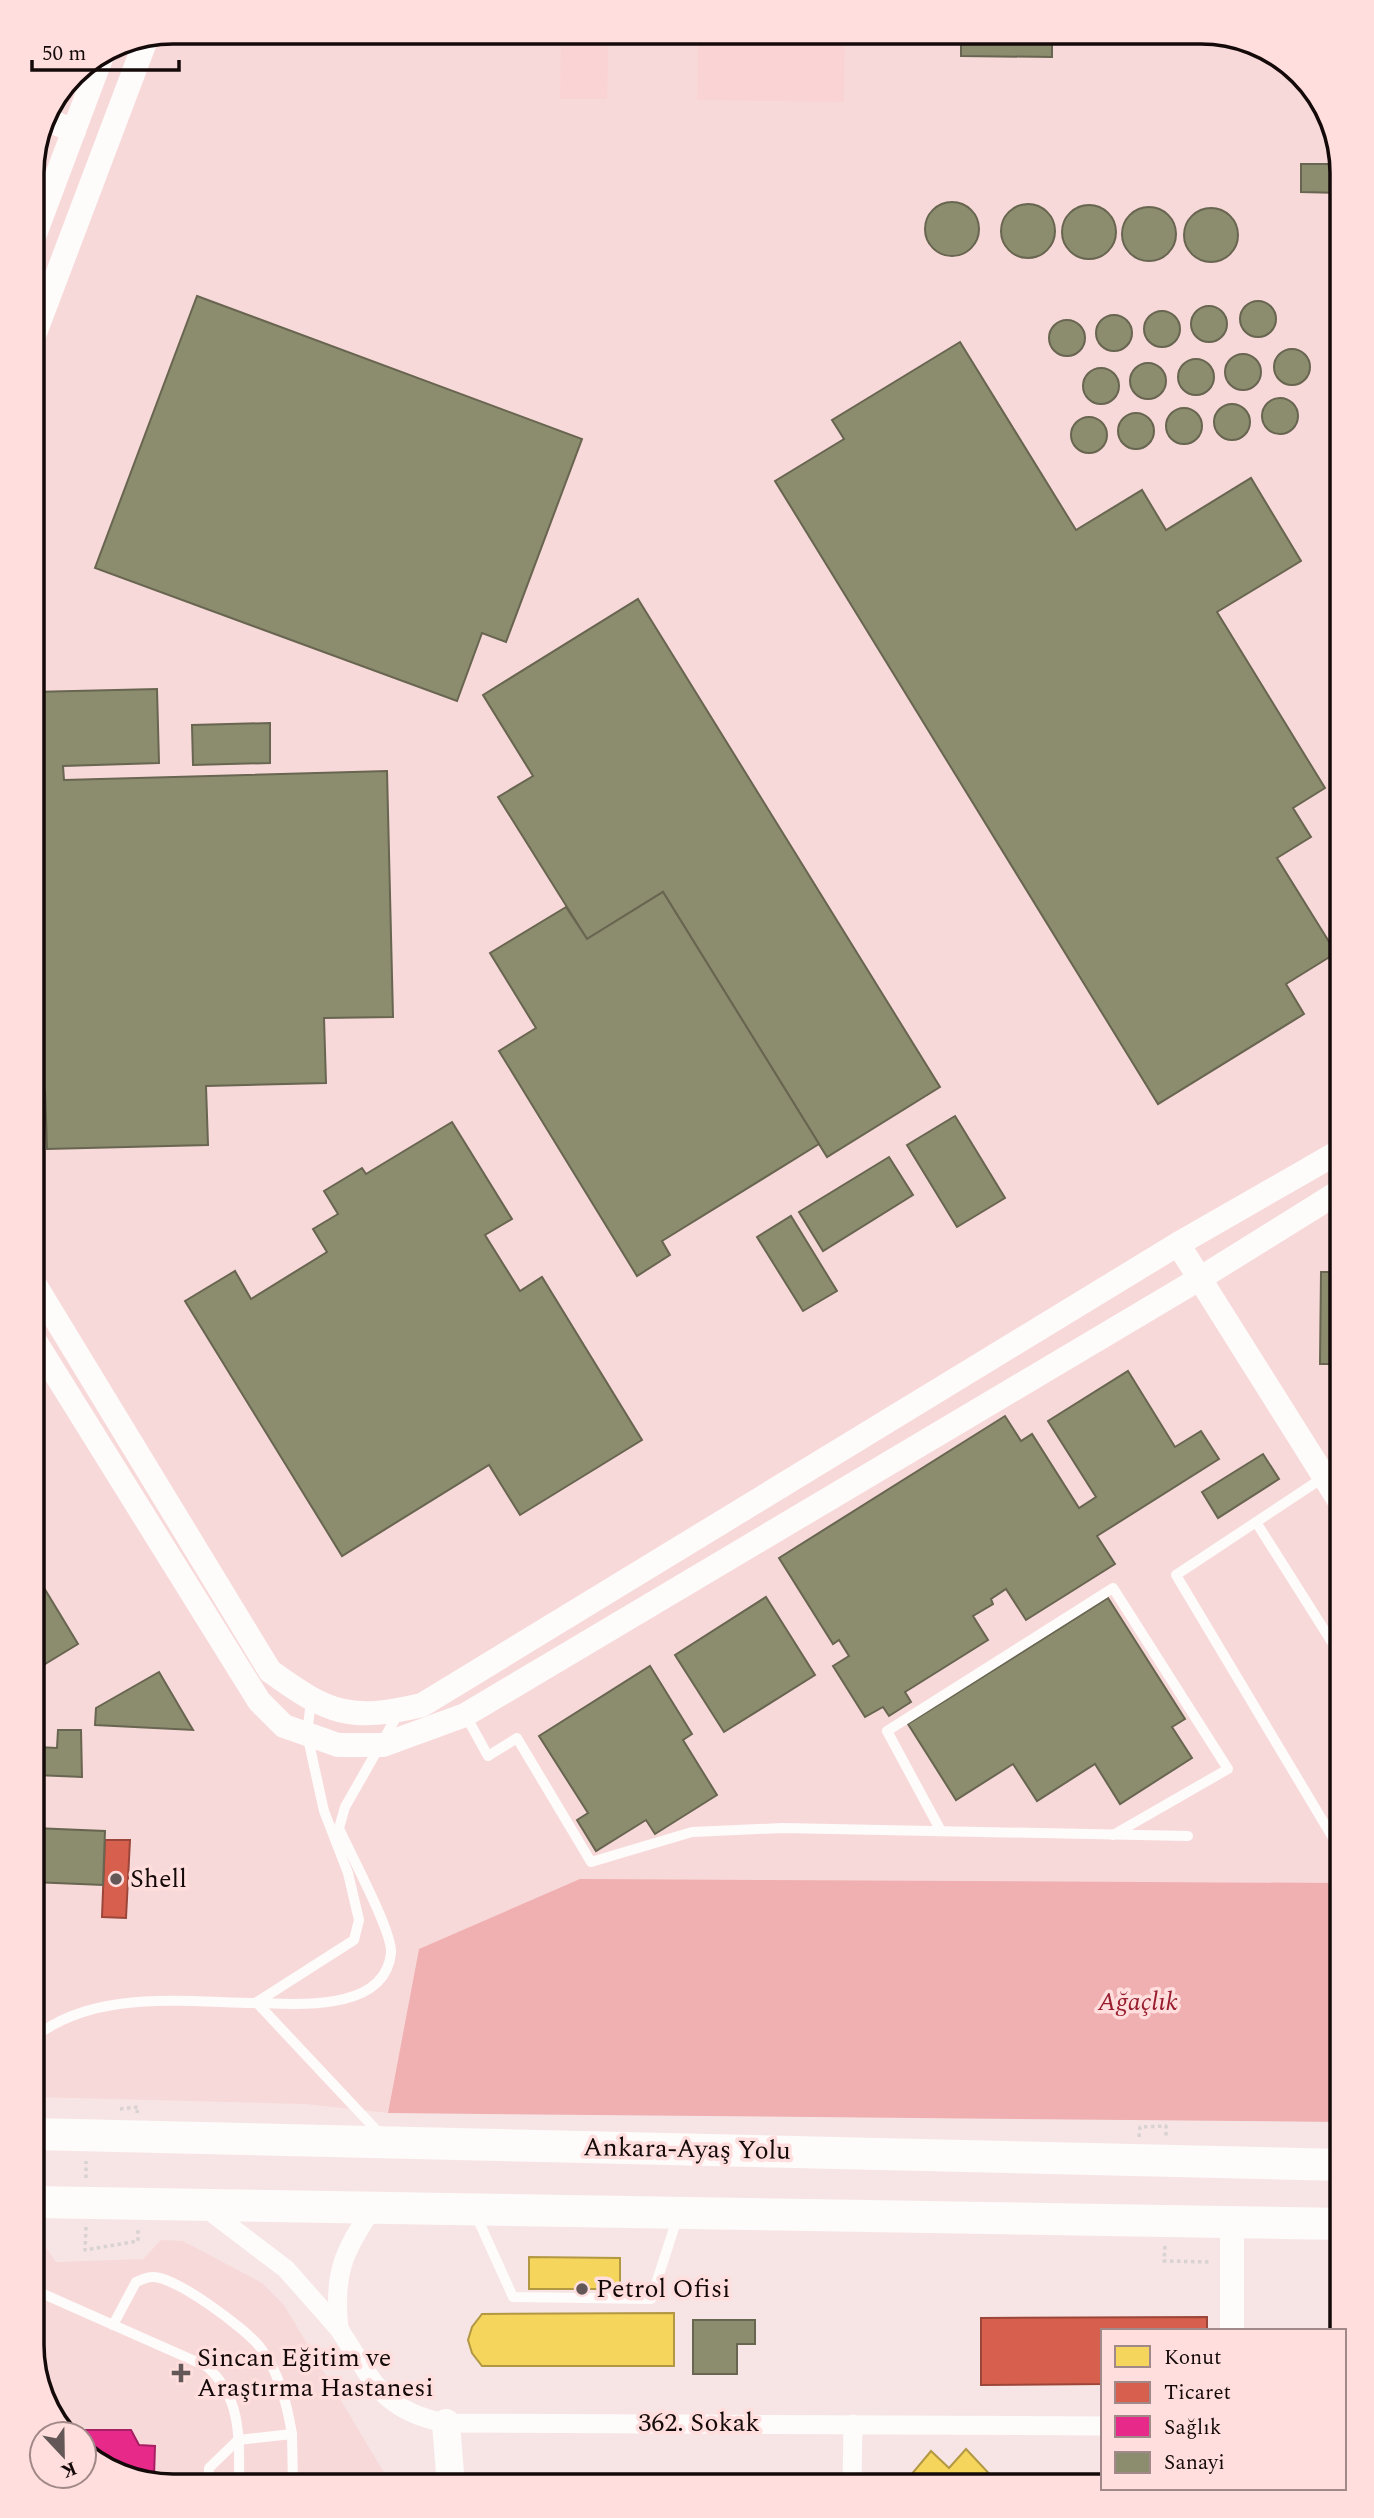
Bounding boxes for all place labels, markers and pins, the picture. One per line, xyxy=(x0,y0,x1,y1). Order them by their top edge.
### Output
place label: Shell xyxy=(130,1859,187,1899)
marker: Shell xyxy=(108,1871,124,1887)
place label: Petrol Ofisi xyxy=(596,2269,730,2309)
marker: Petrol Ofisi xyxy=(574,2281,590,2297)
place label: Sincan Eğitim ve Araştırma Hastanesi xyxy=(197,2338,434,2408)
marker: Sincan Eğitim ve Araştırma Hastanesi xyxy=(171,2363,191,2383)

